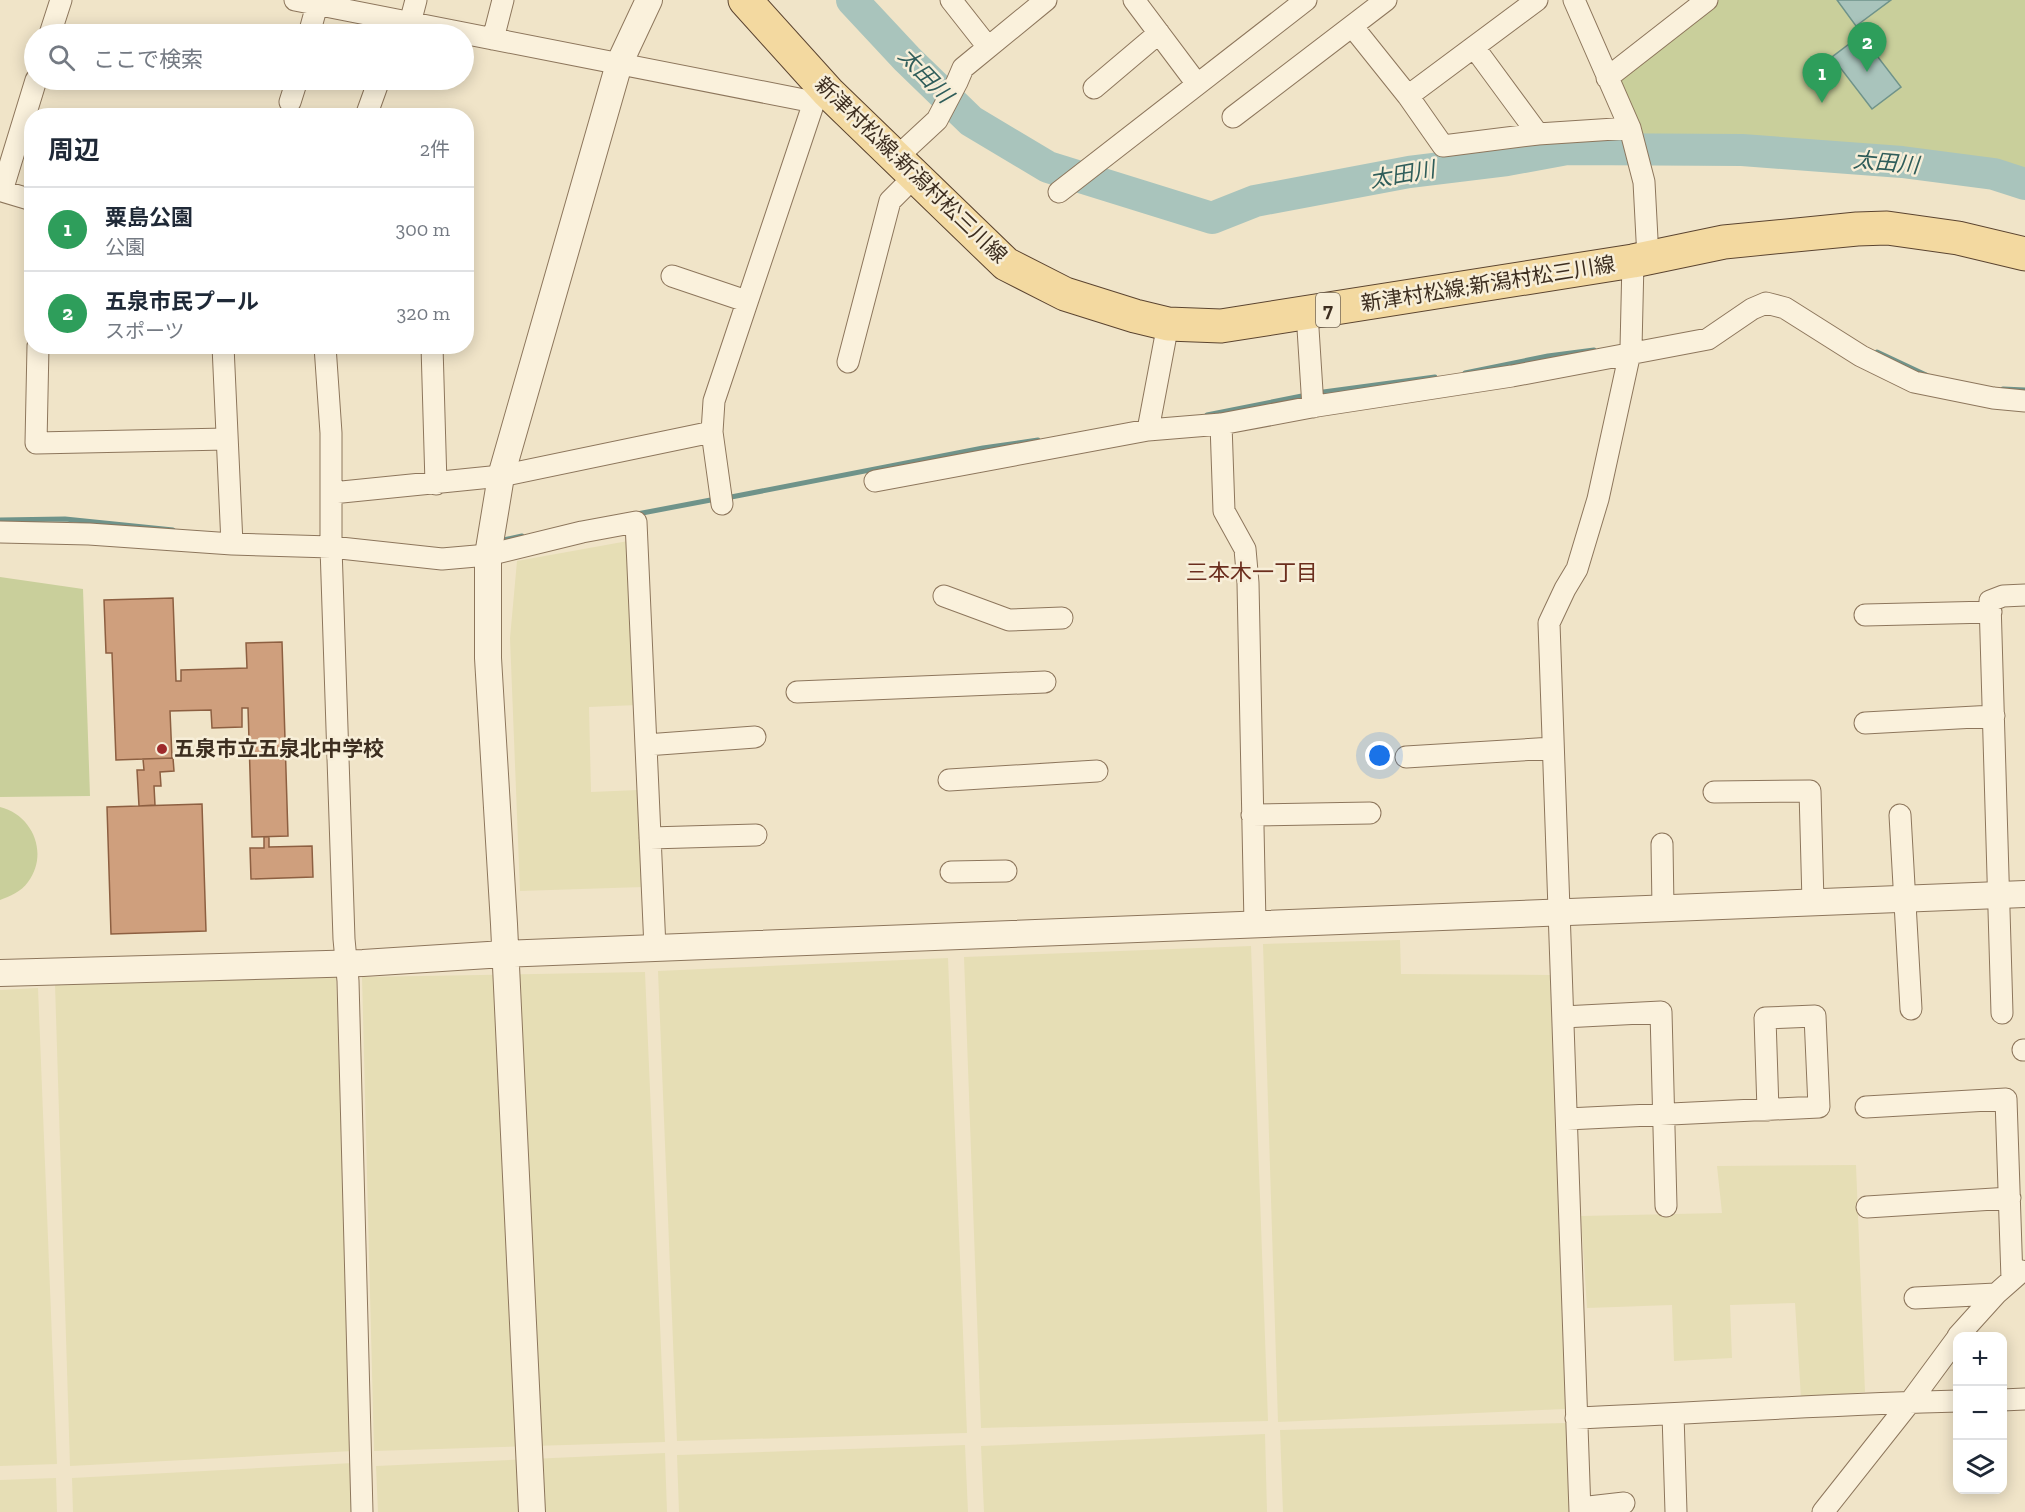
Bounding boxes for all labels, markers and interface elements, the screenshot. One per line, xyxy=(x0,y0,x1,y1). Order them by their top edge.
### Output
pin: 2 xyxy=(1848,22,1886,72)
search box xyxy=(24,24,474,90)
icon: search xyxy=(45,41,78,74)
water label: 太田川 xyxy=(893,42,960,110)
text: ここで検索 xyxy=(93,46,203,73)
pin: 1 xyxy=(1802,54,1842,103)
street label: 新津村松線;新潟村松三川線 xyxy=(810,71,1012,268)
text: 周辺 xyxy=(48,134,100,166)
text: 2件 xyxy=(420,137,450,161)
water label: 太田川 xyxy=(1852,146,1922,179)
water label: 太田川 xyxy=(1367,155,1439,194)
text: 粟島公園 xyxy=(105,204,193,231)
text: 1 xyxy=(63,217,72,241)
text: 300 m xyxy=(395,217,450,241)
text: 公園 xyxy=(105,235,145,259)
street label: 新津村松線;新潟村松三川線 xyxy=(1359,251,1617,316)
text: 五泉市民プール xyxy=(105,288,259,315)
road number: 7 xyxy=(1316,293,1340,327)
text: 2 xyxy=(62,301,73,325)
text: 320 m xyxy=(397,301,450,325)
text: スポーツ xyxy=(105,319,185,343)
district label: 三本木一丁目 xyxy=(1186,559,1318,586)
place label: 五泉市立五泉北中学校 xyxy=(174,736,384,761)
your location xyxy=(1365,741,1394,770)
marker: 五泉市立五泉北中学校 xyxy=(155,742,169,756)
map controls xyxy=(1953,1332,2007,1494)
button: + xyxy=(1953,1332,2007,1386)
button: − xyxy=(1953,1386,2007,1440)
button: layers xyxy=(1953,1440,2007,1494)

